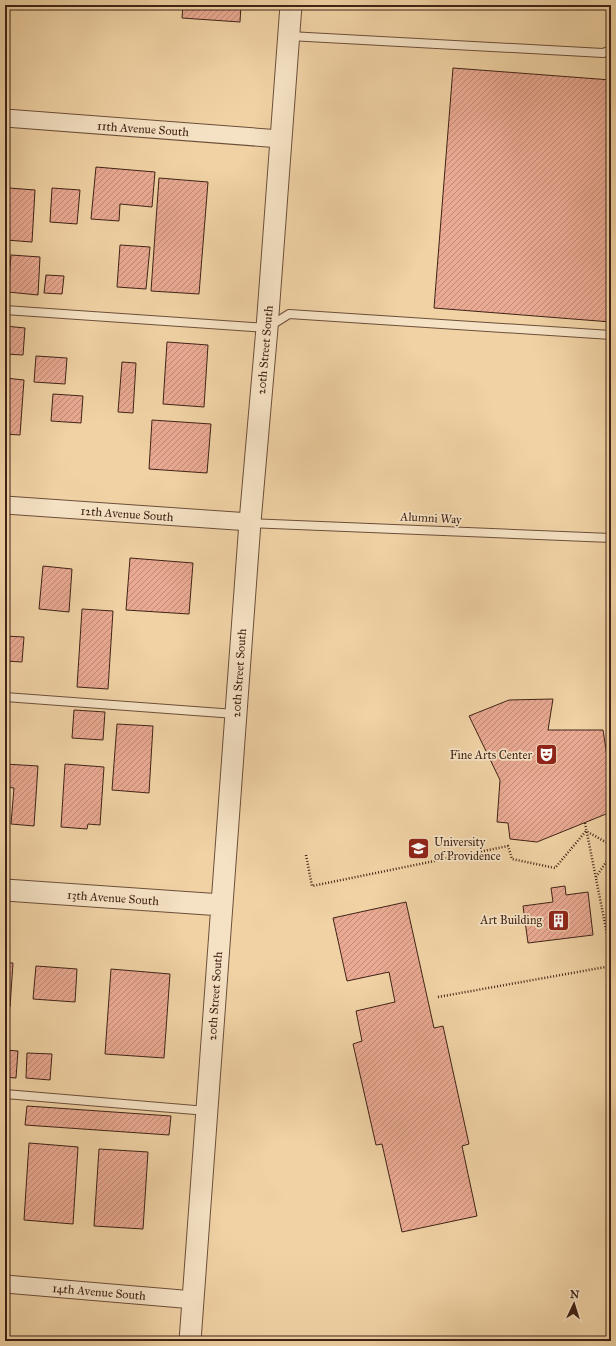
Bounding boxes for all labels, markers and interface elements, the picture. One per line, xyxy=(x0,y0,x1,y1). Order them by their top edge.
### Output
street label: 11th Avenue South xyxy=(97,119,190,139)
street label: 20th Street South xyxy=(254,305,276,395)
street label: 12th Avenue South xyxy=(80,504,174,524)
street label: Alumni Way xyxy=(399,509,462,527)
street label: 20th Street South xyxy=(229,628,249,718)
theatre icon: Fine Arts Center xyxy=(534,742,560,768)
place label: Fine Arts Center xyxy=(450,748,532,762)
place label: University of Providence xyxy=(434,835,501,863)
school or university icon: University of Providence xyxy=(406,836,432,862)
street label: 13th Avenue South xyxy=(67,888,160,908)
building icon: Art Building xyxy=(545,907,571,933)
place label: Art Building xyxy=(479,913,542,928)
street label: 20th Street South xyxy=(205,951,225,1041)
street label: 14th Avenue South xyxy=(52,1281,147,1303)
north arrow xyxy=(554,1284,594,1324)
text: N xyxy=(570,1288,580,1301)

